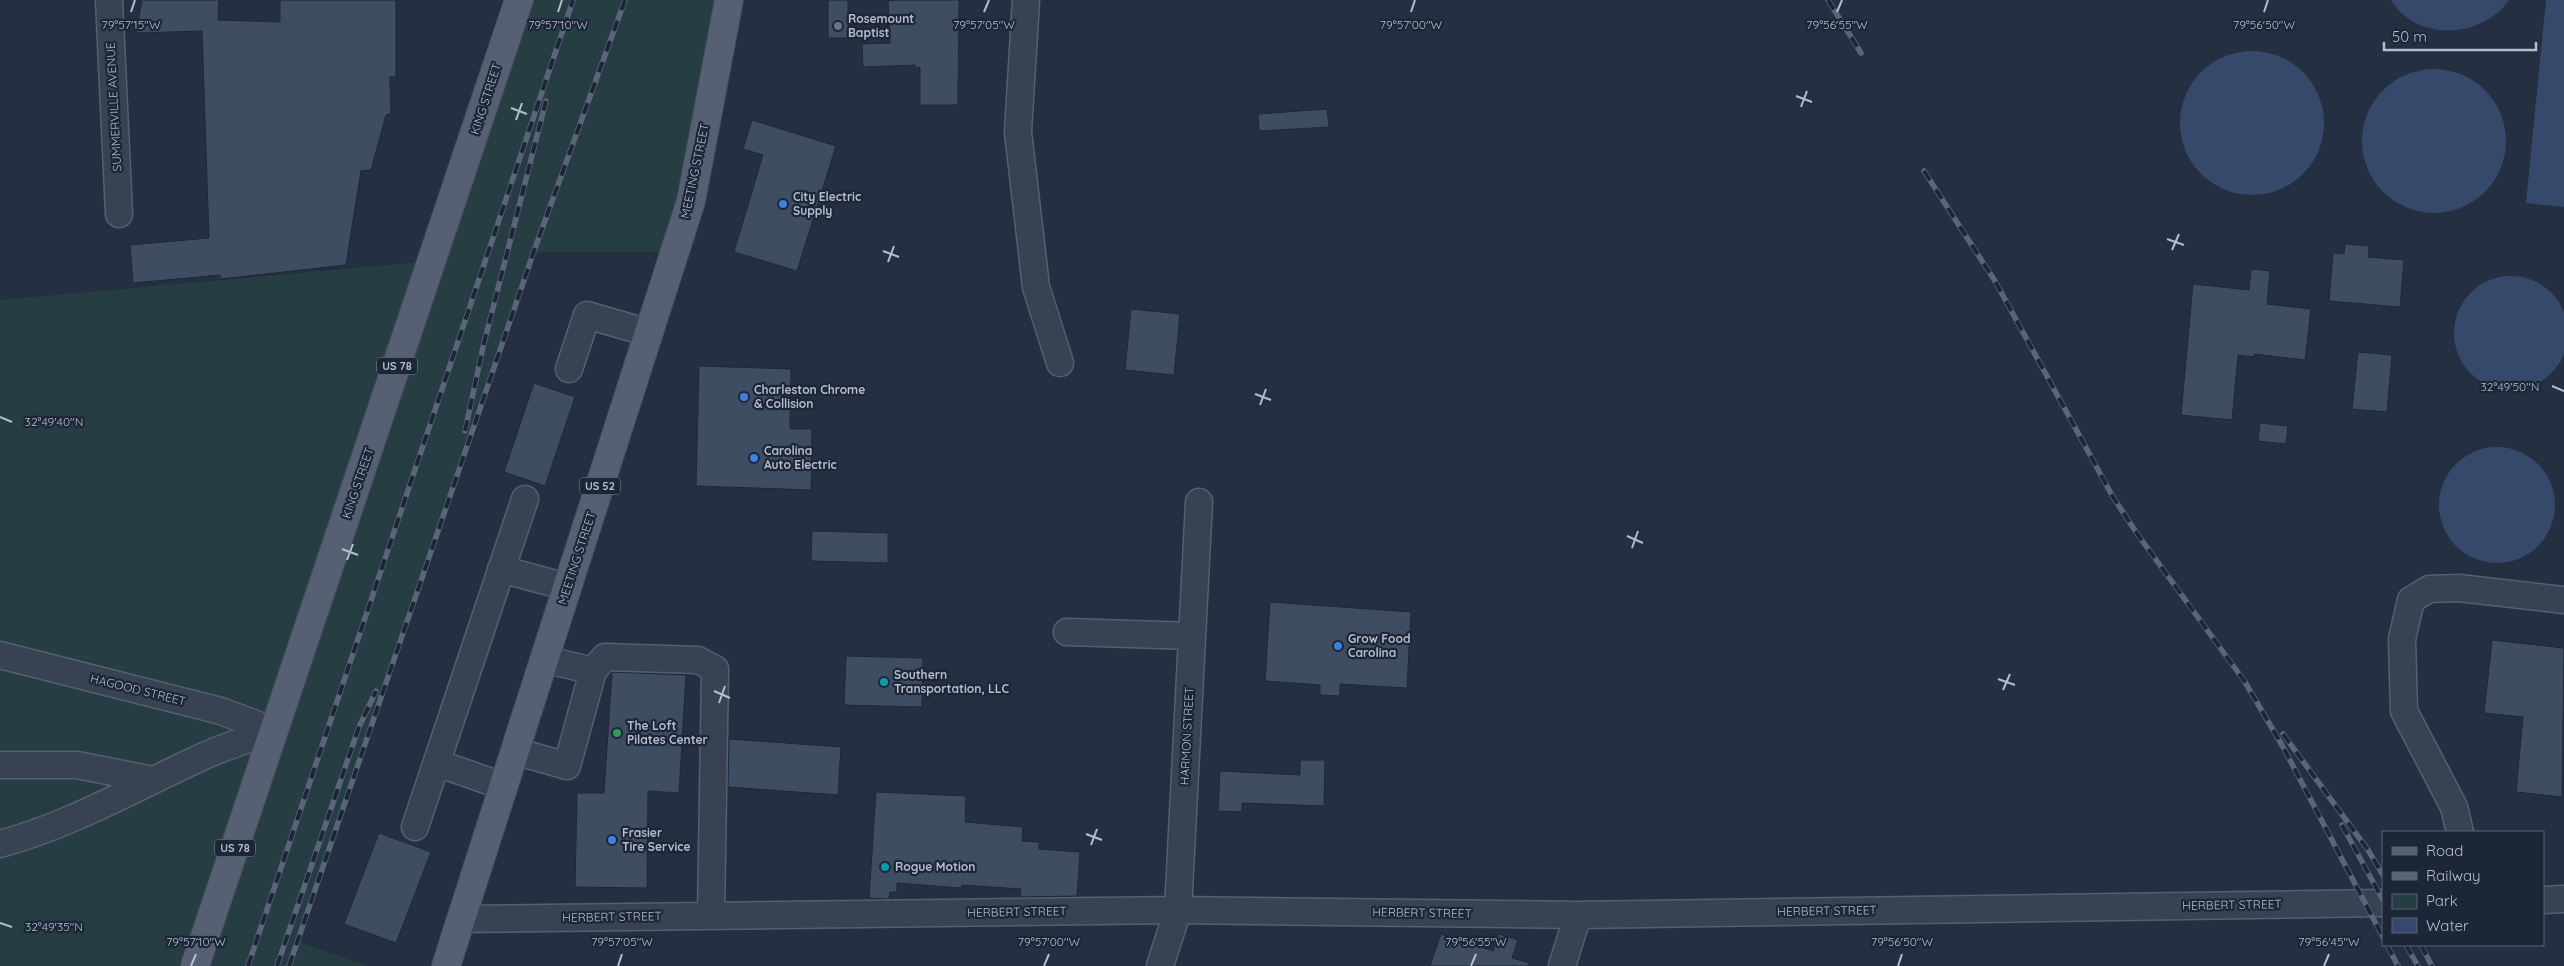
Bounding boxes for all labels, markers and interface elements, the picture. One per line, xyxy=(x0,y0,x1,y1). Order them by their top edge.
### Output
place label: Rosemount Baptist xyxy=(848,11,914,40)
text: 79°57'15"W xyxy=(101,17,161,32)
text: 79°57'10"W xyxy=(528,17,588,32)
text: 79°57'05"W xyxy=(953,17,1015,32)
text: 79°57'00"W xyxy=(1380,17,1443,32)
text: 79°56'55"W xyxy=(1806,17,1868,32)
text: 79°56'50"W xyxy=(2233,17,2295,32)
marker: Rosemount Baptist xyxy=(832,20,844,32)
scale bar xyxy=(2384,20,2536,52)
text: 50 m xyxy=(2392,27,2427,46)
street label: SUMMERVILLE AVENUE xyxy=(103,42,124,172)
street label: KING STREET xyxy=(467,61,504,137)
street label: MEETING STREET xyxy=(677,122,712,220)
place label: City Electric Supply xyxy=(793,189,861,218)
marker: City Electric Supply xyxy=(777,198,789,210)
road number: US 78 xyxy=(377,358,417,374)
text: 32°49'50"N xyxy=(2480,379,2540,394)
place label: Charleston Chrome & Collision xyxy=(754,382,865,411)
marker: Charleston Chrome & Collision xyxy=(738,391,750,403)
text: 32°49'40"N xyxy=(25,414,83,429)
place label: Carolina Auto Electric xyxy=(764,443,837,472)
street label: KING STREET xyxy=(338,445,377,520)
marker: Carolina Auto Electric xyxy=(748,452,760,464)
road number: US 52 xyxy=(580,478,620,494)
street label: MEETING STREET xyxy=(554,509,599,606)
place label: Grow Food Carolina xyxy=(1348,631,1410,660)
marker: Grow Food Carolina xyxy=(1332,640,1344,652)
place label: Southern Transportation, LLC xyxy=(894,667,1009,696)
street label: HAGOOD STREET xyxy=(89,670,187,709)
marker: Southern Transportation, LLC xyxy=(878,676,890,688)
street label: HARMON STREET xyxy=(1176,686,1197,786)
place label: The Loft Pilates Center xyxy=(627,718,708,747)
marker: The Loft Pilates Center xyxy=(611,727,623,739)
place label: Frasier Tire Service xyxy=(622,825,691,854)
legend xyxy=(2382,831,2544,946)
marker: Frasier Tire Service xyxy=(606,834,618,846)
road number: US 78 xyxy=(215,840,255,856)
text: Road xyxy=(2426,841,2463,860)
place label: Rogue Motion xyxy=(895,859,975,874)
marker: Rogue Motion xyxy=(879,861,891,873)
text: Railway xyxy=(2426,866,2481,885)
text: Park xyxy=(2426,891,2458,910)
street label: HERBERT STREET xyxy=(2182,896,2282,913)
street label: HERBERT STREET xyxy=(1777,902,1877,919)
street label: HERBERT STREET xyxy=(967,903,1067,920)
street label: HERBERT STREET xyxy=(1372,904,1472,921)
street label: HERBERT STREET xyxy=(562,908,662,925)
text: Water xyxy=(2426,916,2469,935)
text: 32°49'35"N xyxy=(25,919,83,934)
text: 79°57'10"W xyxy=(166,934,226,949)
text: 79°57'05"W xyxy=(591,934,653,949)
text: 79°57'00"W xyxy=(1018,934,1081,949)
text: 79°56'55"W xyxy=(1445,934,1507,949)
text: 79°56'50"W xyxy=(1871,934,1933,949)
text: 79°56'45"W xyxy=(2298,934,2360,949)

